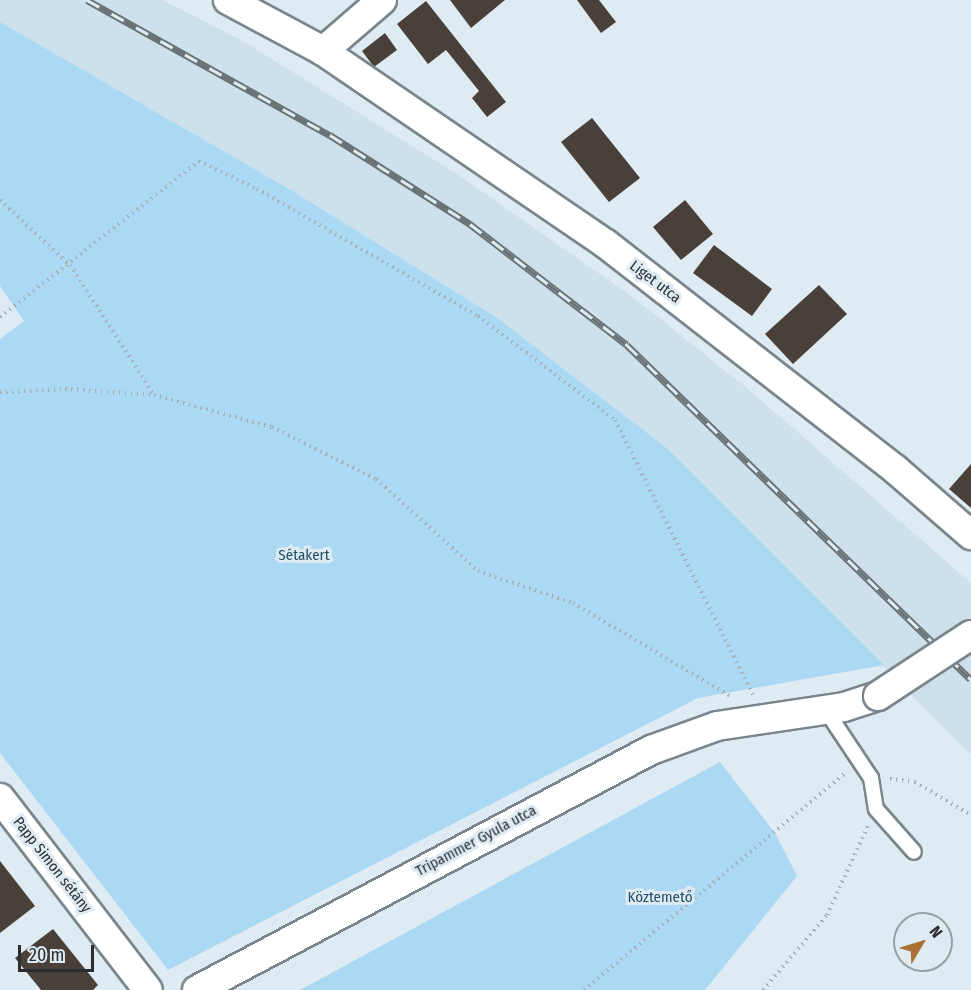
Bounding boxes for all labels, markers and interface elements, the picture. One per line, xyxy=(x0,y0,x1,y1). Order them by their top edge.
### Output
street label: Liget utca xyxy=(626,257,684,307)
park label: Sétakert xyxy=(278,547,330,565)
street label: Tripammer Gyula utca xyxy=(413,802,539,880)
street label: Papp Simon sétány xyxy=(9,814,95,916)
park label: Köztemető xyxy=(627,889,693,907)
north arrow xyxy=(893,912,953,972)
text: N xyxy=(926,922,946,941)
scale bar xyxy=(21,933,98,971)
text: 20 m xyxy=(29,944,64,966)

